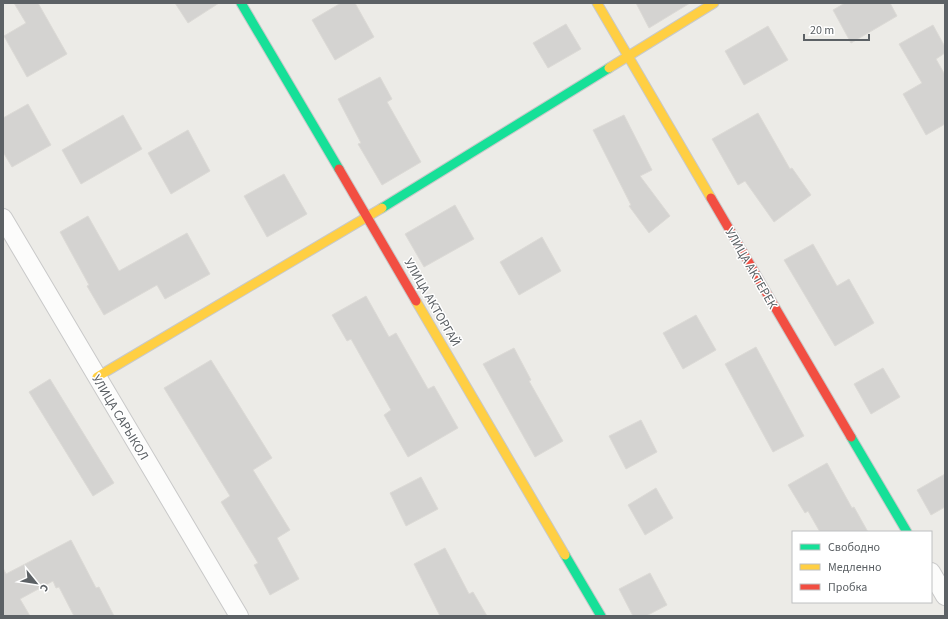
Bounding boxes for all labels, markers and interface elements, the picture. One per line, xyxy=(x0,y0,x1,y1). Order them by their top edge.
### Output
scale bar xyxy=(804,16,869,42)
text: 20 m xyxy=(810,22,834,39)
street label: УЛИЦА АКТЕРЕК xyxy=(721,225,782,313)
street label: УЛИЦА АКТОРГАЙ xyxy=(400,255,465,350)
street label: УЛИЦА САРЫКОЛ xyxy=(87,371,153,464)
legend xyxy=(792,531,932,603)
text: Свободно xyxy=(828,539,880,556)
text: Медленно xyxy=(828,559,882,576)
north arrow xyxy=(16,563,56,603)
text: Пробка xyxy=(828,579,867,596)
text: С xyxy=(36,581,52,595)

